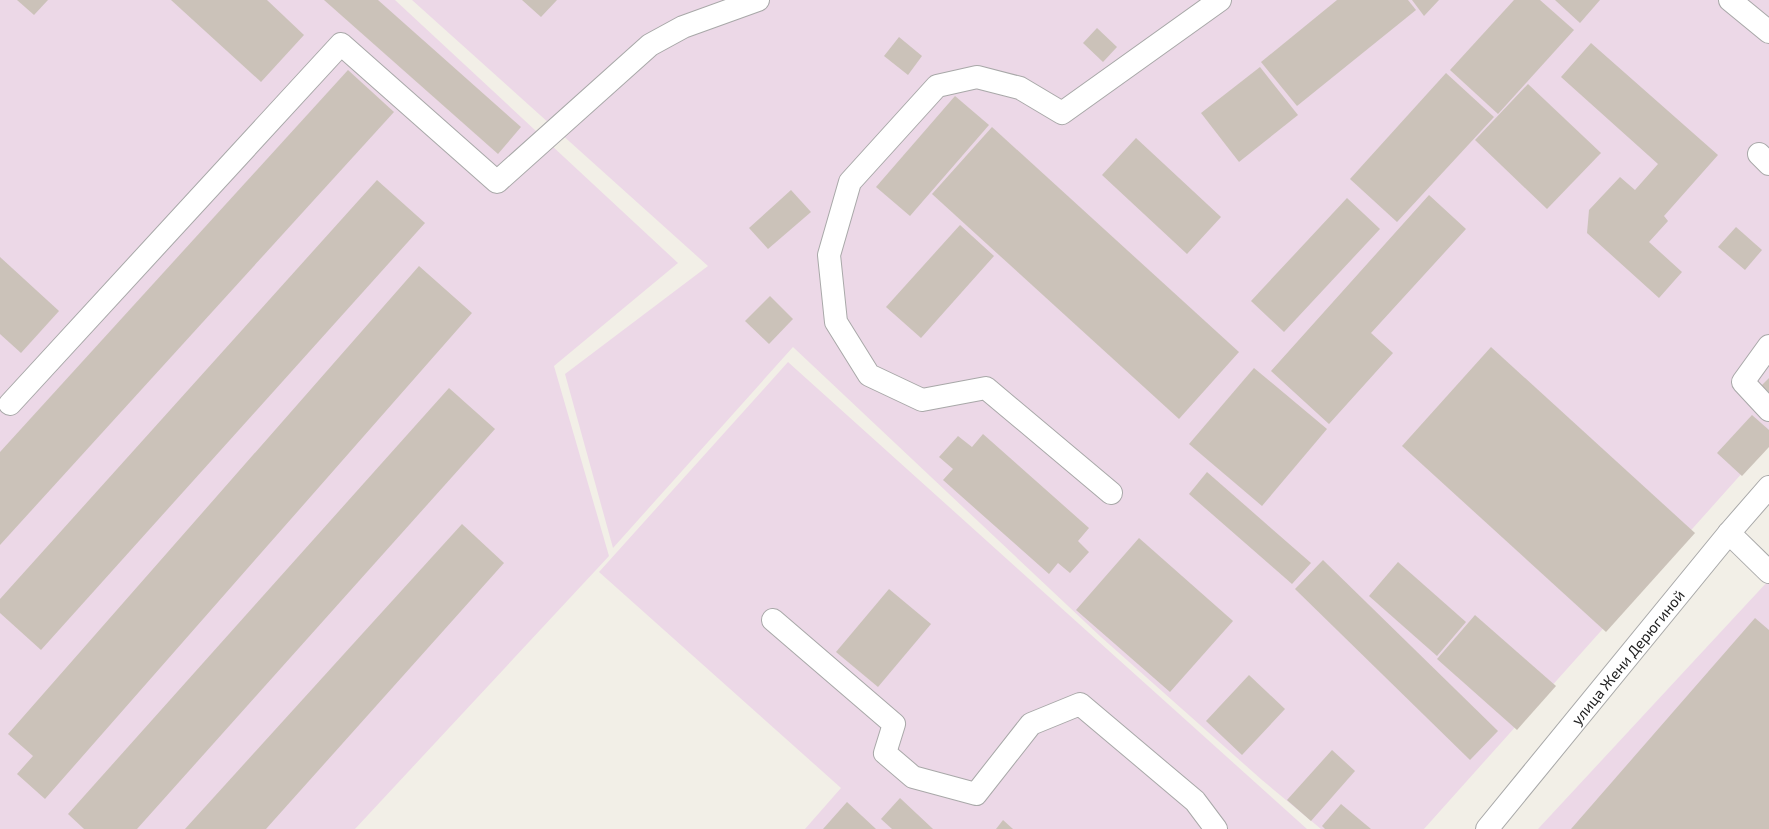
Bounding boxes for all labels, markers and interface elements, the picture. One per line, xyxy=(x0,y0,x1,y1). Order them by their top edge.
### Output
street label: улица Жени Дерюгиной xyxy=(1567,586,1688,729)

